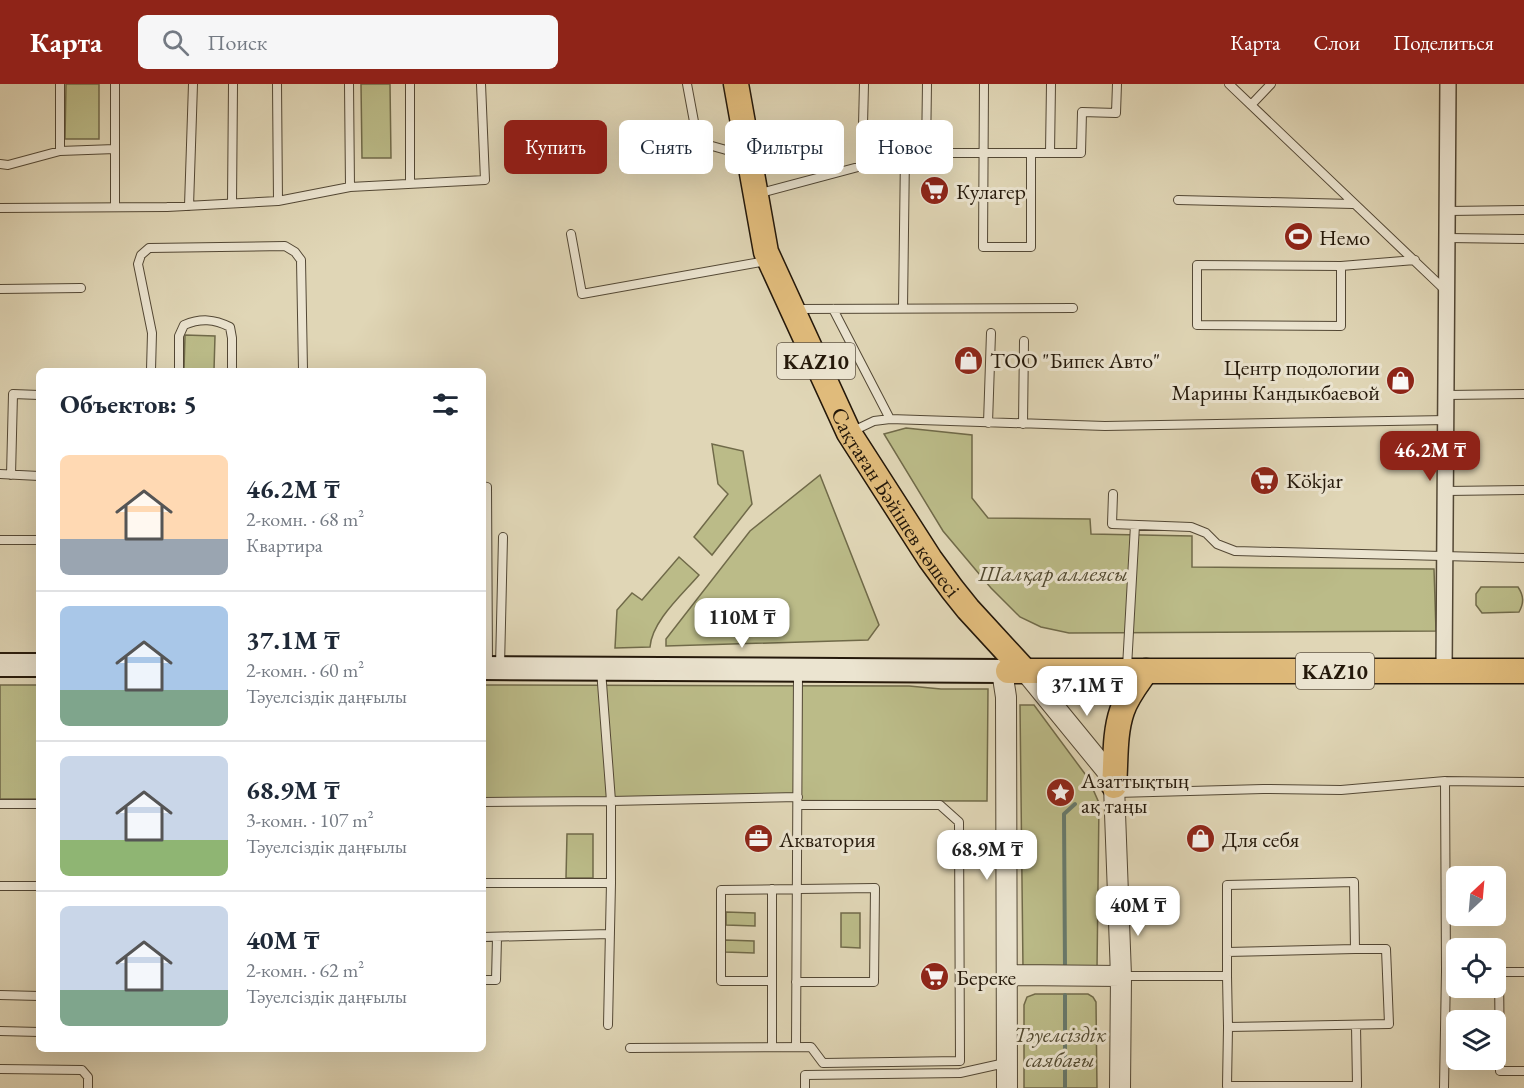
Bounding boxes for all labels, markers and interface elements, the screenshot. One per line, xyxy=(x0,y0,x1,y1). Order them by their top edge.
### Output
search box xyxy=(138,15,558,69)
text: Карта xyxy=(30,24,102,60)
icon: search xyxy=(159,26,192,59)
text: Поиск xyxy=(207,28,267,57)
text: Карта xyxy=(1230,29,1280,56)
text: Слои xyxy=(1313,29,1360,56)
text: Поделиться xyxy=(1393,29,1494,56)
chip: Купить xyxy=(504,120,607,174)
chip: Снять xyxy=(619,120,713,174)
chip: Фильтры xyxy=(725,120,844,174)
chip: Новое xyxy=(856,120,953,174)
supermarket icon: Кулагер xyxy=(919,175,951,207)
place label: Кулагер xyxy=(956,177,1026,206)
sports icon: Немо xyxy=(1282,221,1314,253)
place label: Немо xyxy=(1319,223,1370,252)
road number: KAZ10 xyxy=(777,343,855,379)
shop icon: ТОО "Бипек Авто" xyxy=(953,344,985,376)
place label: ТОО "Бипек Авто" xyxy=(990,346,1160,375)
place label: Центр подологии Марины Кандыкбаевой xyxy=(1172,353,1380,407)
shop icon: Центр подологии Марины Кандыкбаевой xyxy=(1385,364,1417,396)
text: Объектов: 5 xyxy=(60,387,197,421)
icon: filters xyxy=(429,388,462,421)
street label: Сақтаған Бәйішев көшесі xyxy=(825,402,967,603)
pin: 46.2M ₸ xyxy=(1375,431,1485,482)
text: 46.2M ₸ xyxy=(1394,437,1466,463)
supermarket icon: Kökjar xyxy=(1249,464,1281,496)
place label: Kökjar xyxy=(1286,466,1344,495)
text: 46.2M ₸ xyxy=(246,472,340,506)
icon: home xyxy=(108,479,180,551)
text: 2-комн. · 68 m² xyxy=(246,506,364,532)
text: Квартира xyxy=(246,532,323,558)
park label: Шалқар аллеясы xyxy=(977,559,1128,588)
pin: 110M ₸ xyxy=(693,598,791,649)
text: 110M ₸ xyxy=(709,604,775,630)
text: 37.1M ₸ xyxy=(246,623,340,657)
icon: home xyxy=(108,630,180,702)
road number: KAZ10 xyxy=(1296,653,1374,689)
text: 2-комн. · 60 m² xyxy=(246,657,364,683)
pin: 37.1M ₸ xyxy=(1032,666,1142,717)
text: 37.1M ₸ xyxy=(1051,672,1123,698)
text: Тәуелсіздік даңғылы xyxy=(246,683,407,709)
place label: Азаттықтың ақ таңы xyxy=(1080,766,1189,820)
text: 68.9M ₸ xyxy=(246,773,340,807)
place icon: Азаттықтың ақ таңы xyxy=(1044,777,1076,809)
icon: home xyxy=(108,780,180,852)
text: 3-комн. · 107 m² xyxy=(246,807,374,833)
office icon: Акватория xyxy=(742,823,774,855)
shop icon: Для себя xyxy=(1185,823,1217,855)
place label: Акватория xyxy=(778,825,876,854)
place label: Для себя xyxy=(1222,825,1299,854)
pin: 68.9M ₸ xyxy=(932,830,1042,881)
text: Тәуелсіздік даңғылы xyxy=(246,833,407,859)
text: 68.9M ₸ xyxy=(951,836,1023,862)
north arrow xyxy=(1446,866,1506,926)
map controls xyxy=(1446,866,1506,1070)
pin: 40M ₸ xyxy=(1096,886,1180,937)
text: 40M ₸ xyxy=(1110,892,1166,918)
text: 40M ₸ xyxy=(246,923,319,957)
icon: home xyxy=(108,930,180,1002)
button: locate xyxy=(1446,938,1506,998)
text: 2-комн. · 62 m² xyxy=(246,957,364,983)
supermarket icon: Береке xyxy=(919,961,951,993)
place label: Береке xyxy=(956,963,1017,992)
text: Тәуелсіздік даңғылы xyxy=(246,983,407,1009)
button: layers xyxy=(1446,1010,1506,1070)
park label: Тәуелсіздік саябағы xyxy=(1014,1020,1107,1074)

